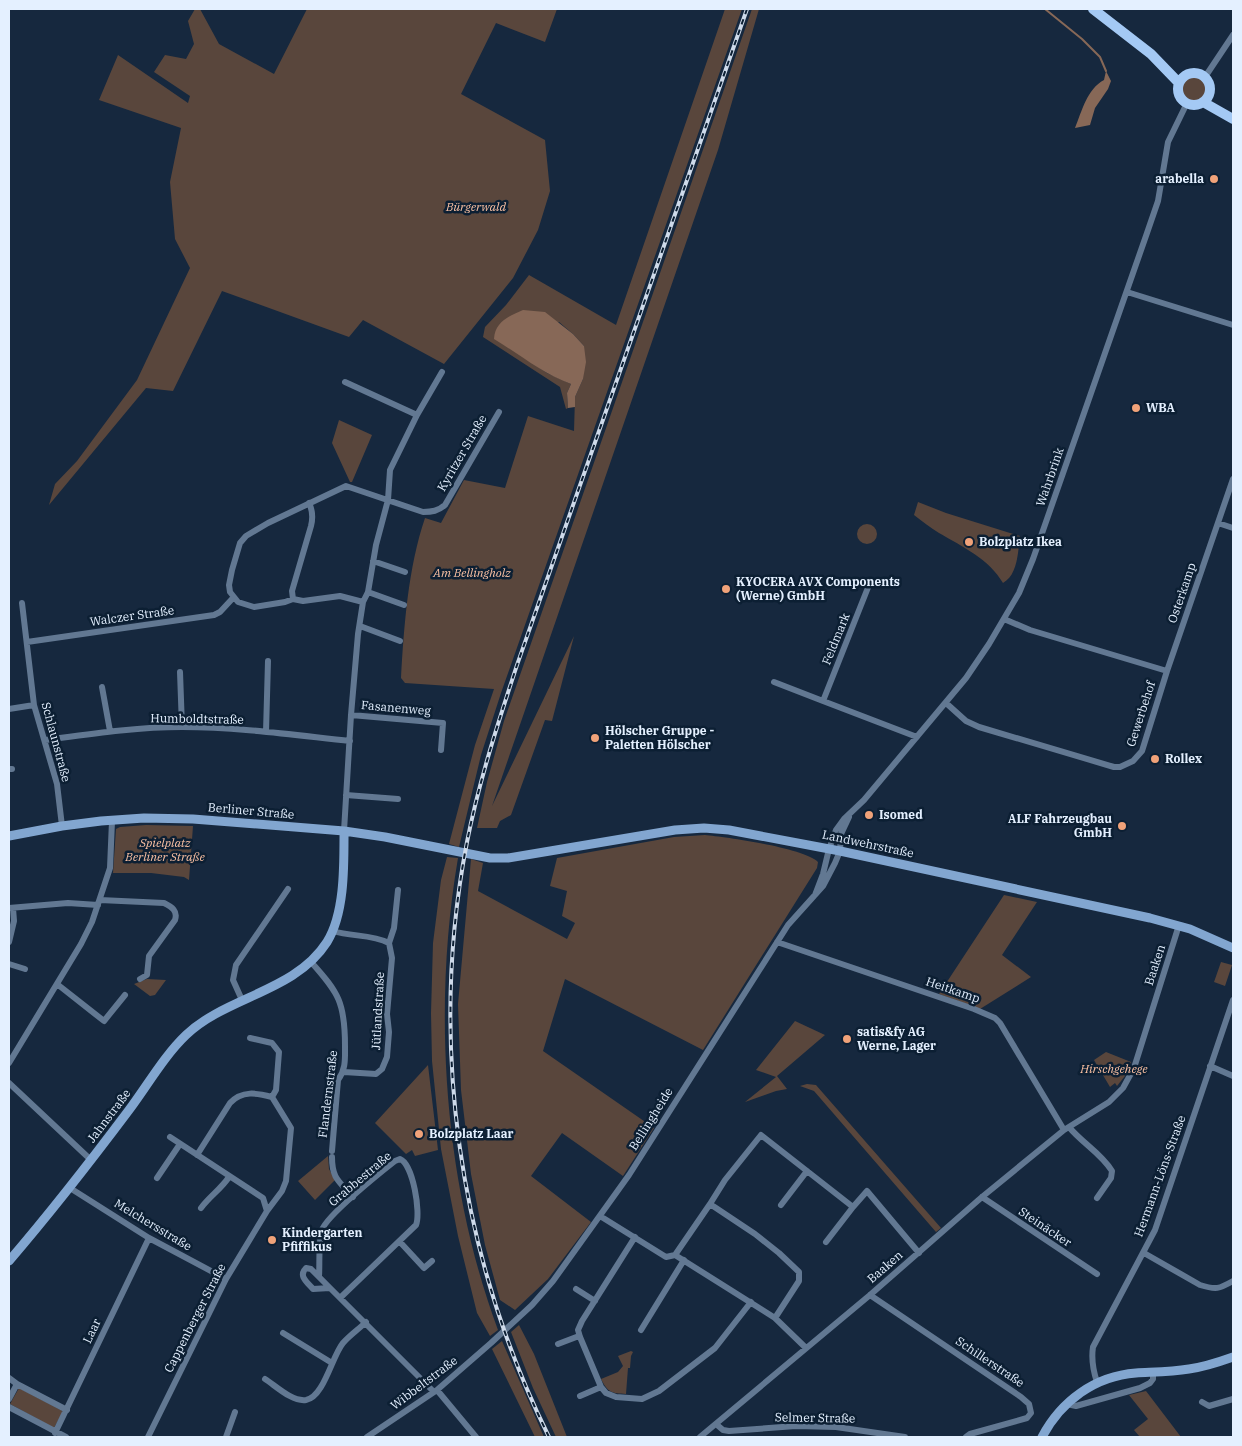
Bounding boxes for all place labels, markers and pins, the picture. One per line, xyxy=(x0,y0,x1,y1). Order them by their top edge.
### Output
place label: arabella xyxy=(1155,171,1204,186)
marker: arabella xyxy=(1208,173,1220,185)
place label: WBA xyxy=(1146,400,1176,415)
marker: WBA xyxy=(1130,402,1142,414)
place label: Bolzplatz Ikea xyxy=(979,534,1062,549)
marker: Bolzplatz Ikea xyxy=(963,536,975,548)
place label: KYOCERA AVX Components (Werne) GmbH xyxy=(736,574,900,603)
marker: KYOCERA AVX Components (Werne) GmbH xyxy=(720,583,732,595)
place label: Hölscher Gruppe - Paletten Hölscher xyxy=(605,723,714,752)
marker: Hölscher Gruppe - Paletten Hölscher xyxy=(589,732,601,744)
place label: Rollex xyxy=(1165,751,1202,766)
marker: Rollex xyxy=(1149,753,1161,765)
place label: Isomed xyxy=(879,807,923,822)
marker: Isomed xyxy=(863,809,875,821)
place label: ALF Fahrzeugbau GmbH xyxy=(1008,811,1112,840)
marker: ALF Fahrzeugbau GmbH xyxy=(1116,820,1128,832)
place label: satis&fy AG Werne, Lager xyxy=(857,1024,936,1053)
marker: satis&fy AG Werne, Lager xyxy=(841,1033,853,1045)
place label: Bolzplatz Laar xyxy=(429,1126,514,1141)
marker: Bolzplatz Laar xyxy=(413,1128,425,1140)
place label: Kindergarten Pfiffikus xyxy=(282,1225,362,1254)
marker: Kindergarten Pfiffikus xyxy=(266,1234,278,1246)

